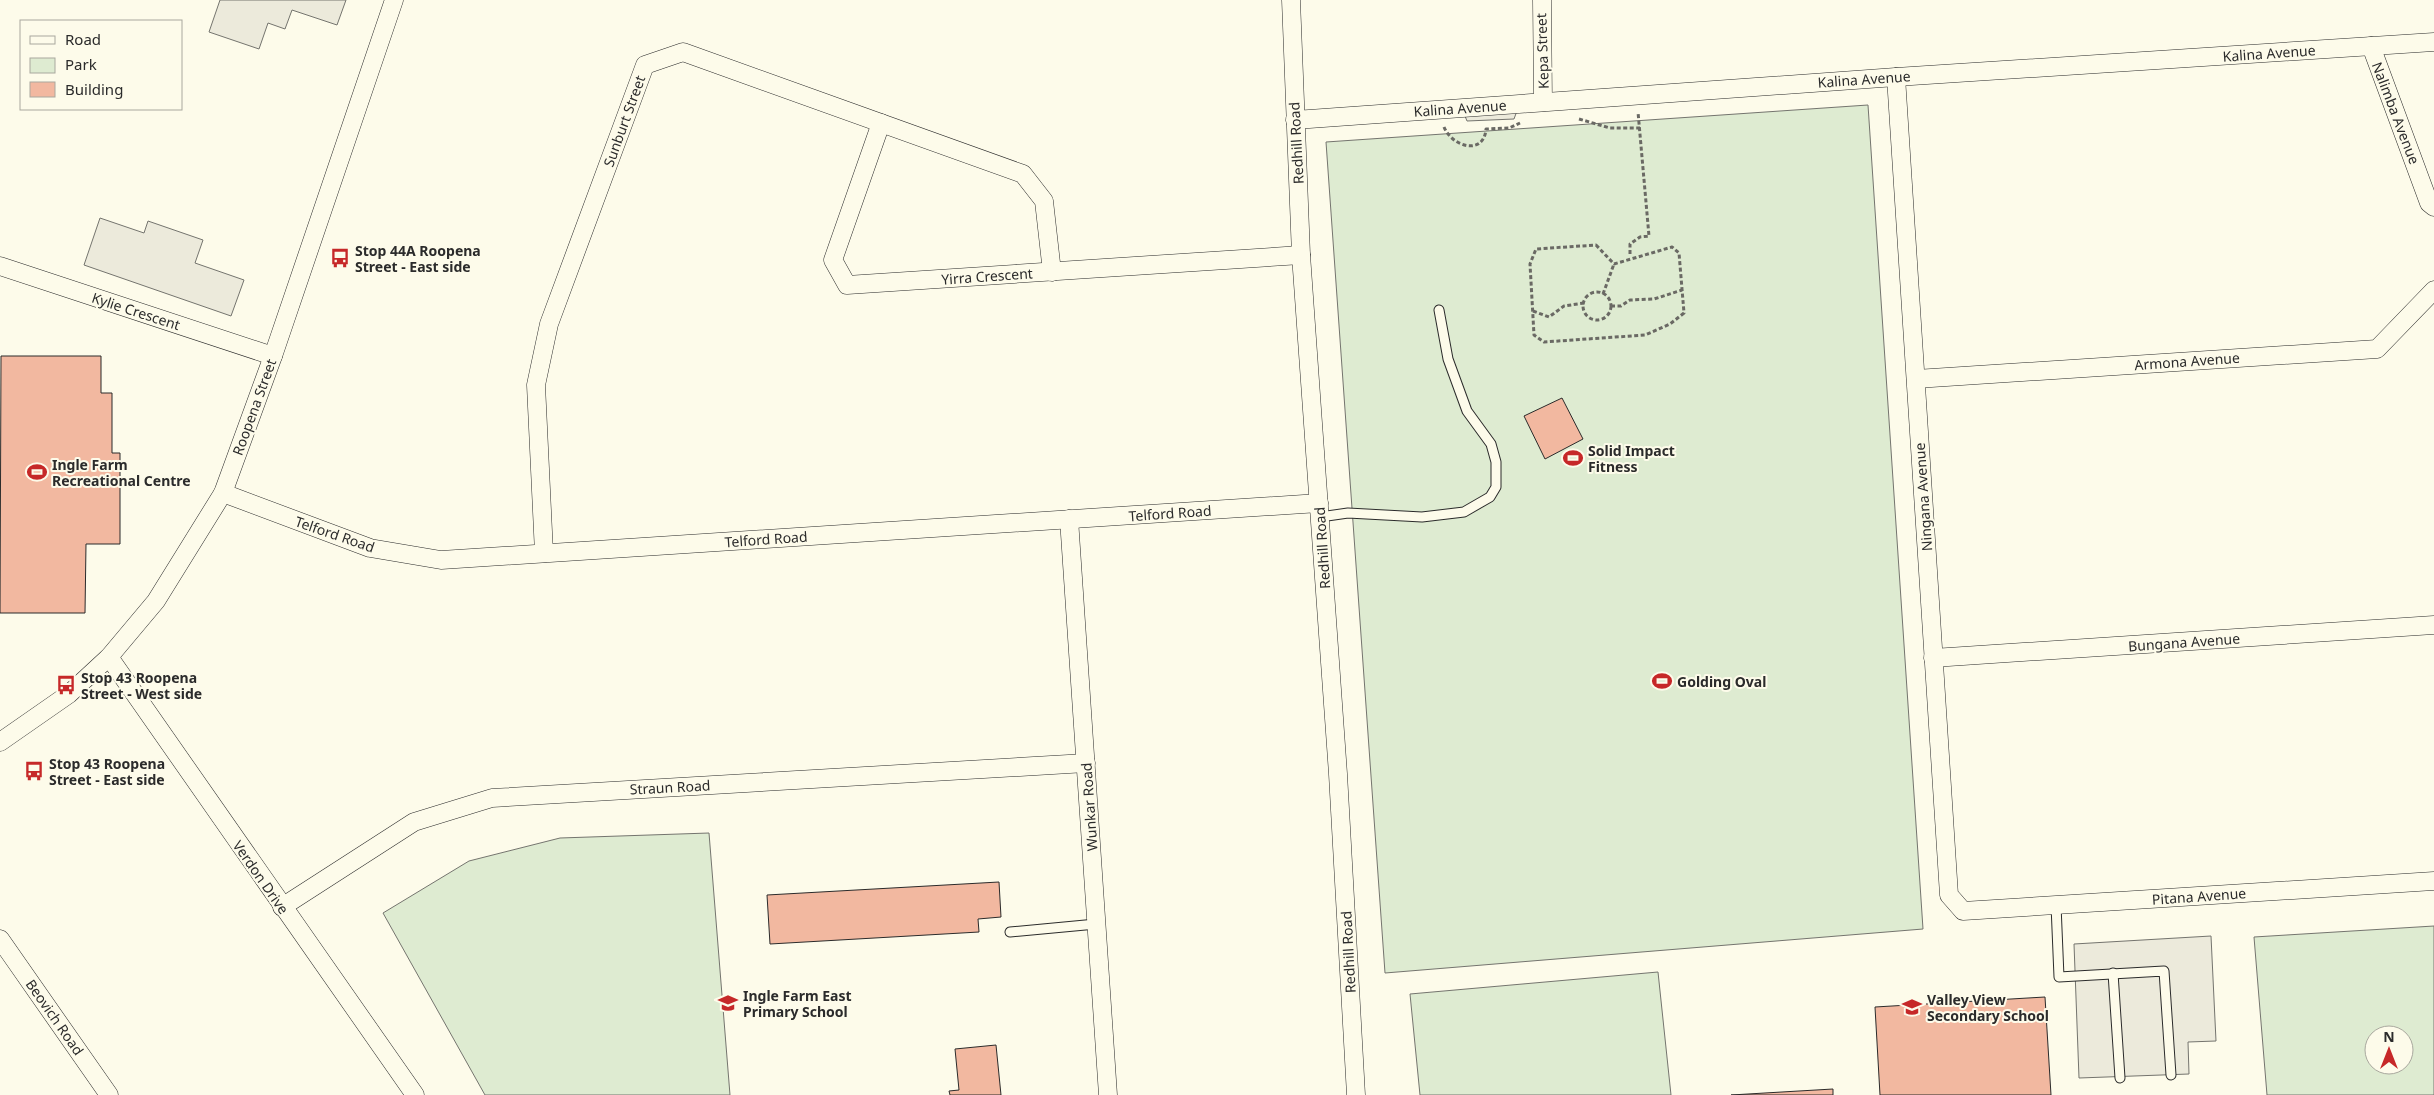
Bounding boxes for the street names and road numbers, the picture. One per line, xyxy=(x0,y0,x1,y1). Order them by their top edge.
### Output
street label: Kepa Street xyxy=(1531,13,1553,89)
street label: Kalina Avenue xyxy=(2222,40,2316,66)
street label: Nalimba Avenue xyxy=(2368,59,2424,167)
street label: Kalina Avenue xyxy=(1817,66,1911,92)
street label: Sunburt Street xyxy=(599,73,649,169)
street label: Kalina Avenue xyxy=(1413,95,1507,121)
street label: Redhill Road xyxy=(1284,102,1308,184)
street label: Yirra Crescent xyxy=(941,263,1033,289)
street label: Kylie Crescent xyxy=(89,288,183,334)
street label: Armona Avenue xyxy=(2134,348,2240,374)
street label: Roopena Street xyxy=(228,356,280,458)
street label: Ningana Avenue xyxy=(1910,442,1936,552)
street label: Telford Road xyxy=(1128,501,1212,525)
street label: Redhill Road xyxy=(1310,506,1334,590)
street label: Telford Road xyxy=(293,512,377,556)
street label: Telford Road xyxy=(724,527,808,551)
street label: Bungana Avenue xyxy=(2127,629,2241,655)
street label: Wunkar Road xyxy=(1076,762,1102,852)
street label: Straun Road xyxy=(629,775,711,799)
street label: Verdon Drive xyxy=(229,837,293,918)
street label: Pitana Avenue xyxy=(2151,883,2247,909)
street label: Redhill Road xyxy=(1336,911,1360,993)
street label: Beovich Road xyxy=(22,975,88,1059)

